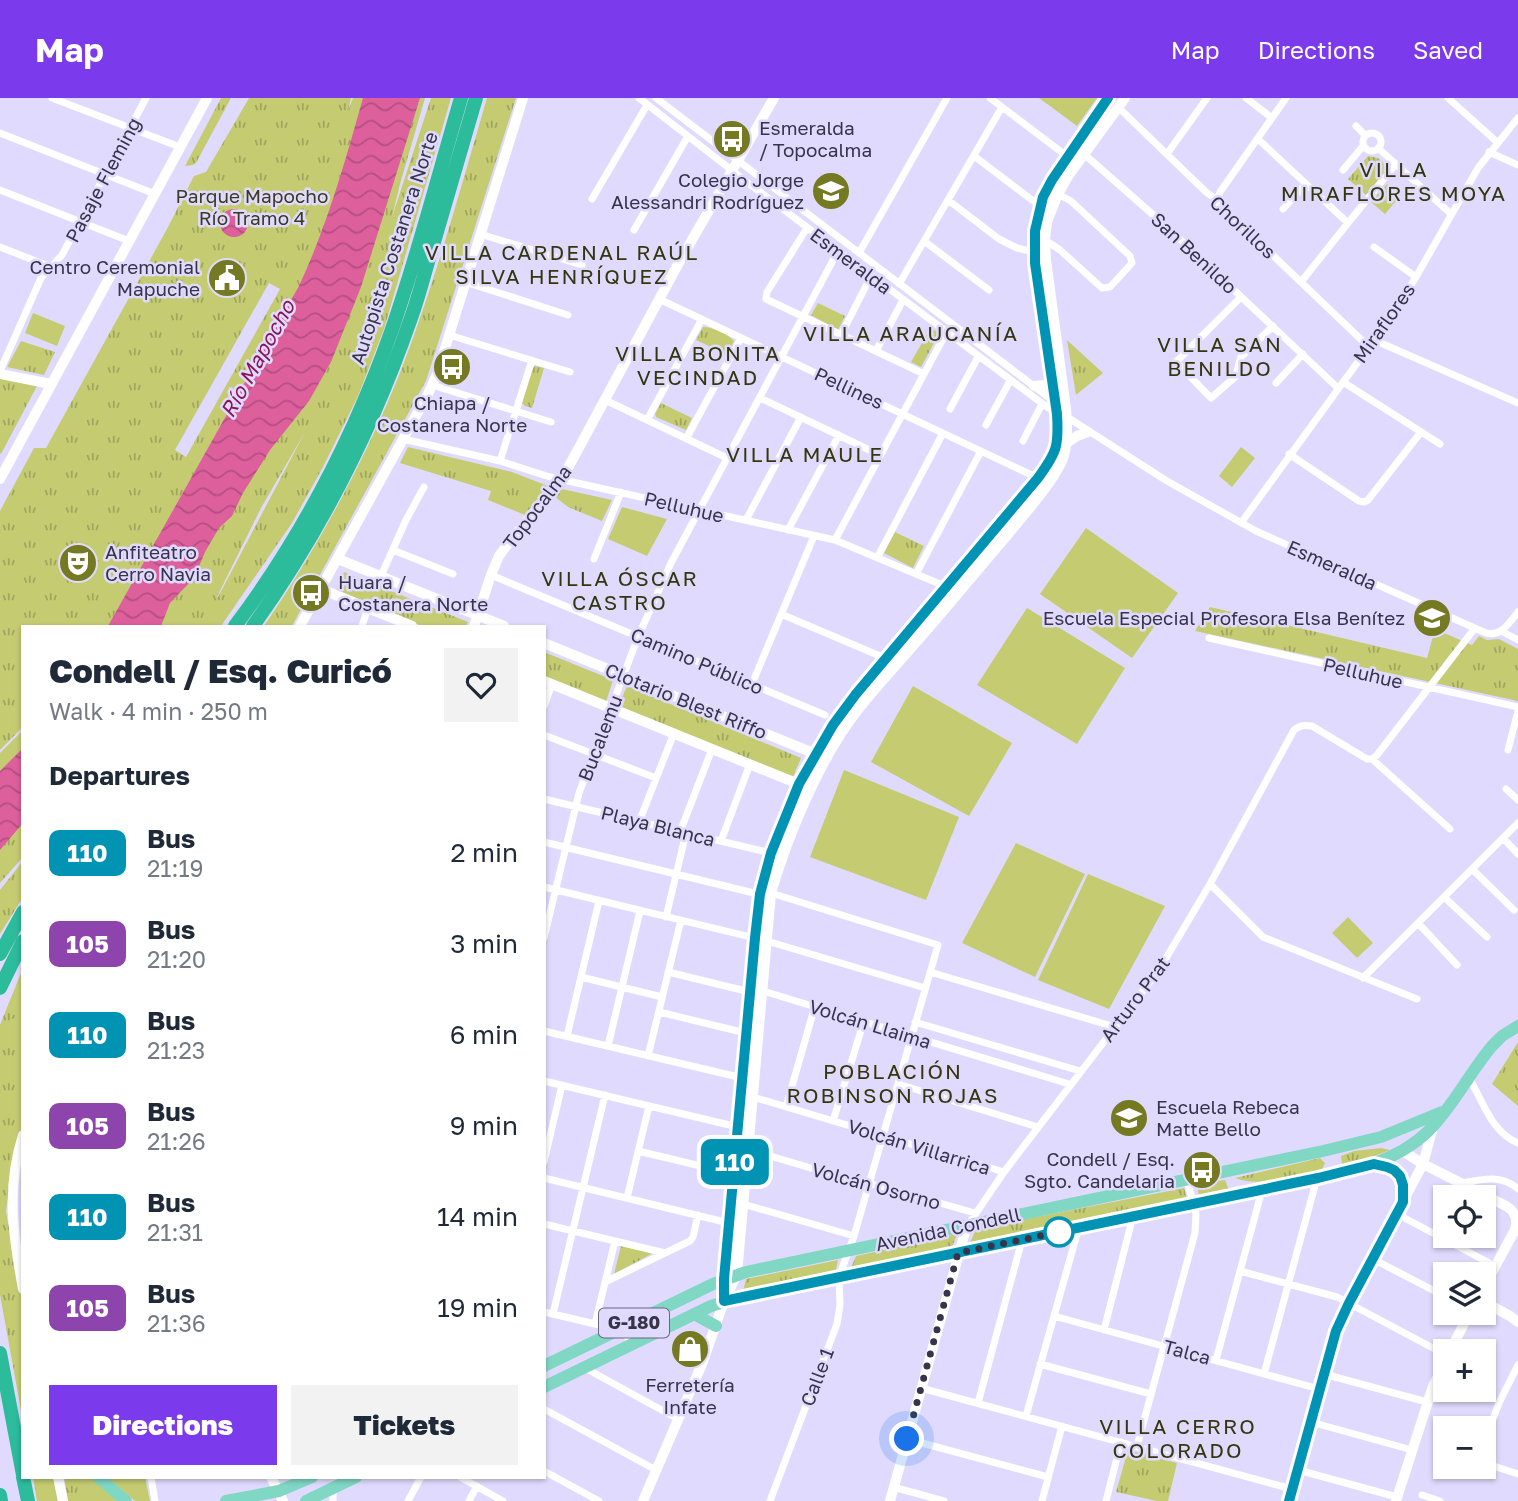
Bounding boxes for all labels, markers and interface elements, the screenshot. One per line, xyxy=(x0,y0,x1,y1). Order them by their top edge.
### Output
text: Map xyxy=(35,30,104,69)
text: Map xyxy=(1171,35,1220,64)
text: Directions xyxy=(1258,35,1375,64)
text: Saved xyxy=(1413,35,1483,64)
street label: Pasaje Fleming xyxy=(60,113,145,246)
place label: Esmeralda / Topocalma xyxy=(759,116,872,161)
bus stop icon: Esmeralda / Topocalma xyxy=(711,118,753,160)
street label: Autopista Costanera Norte xyxy=(345,129,442,367)
district label: VILLA MIRAFLORES MOYA xyxy=(1281,156,1507,206)
place label: Colegio Jorge Alessandri Rodríguez xyxy=(611,168,804,213)
school or university icon: Colegio Jorge Alessandri Rodríguez xyxy=(810,170,852,212)
park label: Parque Mapocho Río Tramo 4 xyxy=(176,184,328,229)
street label: Chorillos xyxy=(1206,190,1281,263)
street label: San Benildo xyxy=(1147,207,1242,298)
street label: Esmeralda xyxy=(806,223,896,299)
district label: VILLA CARDENAL RAÚL SILVA HENRÍQUEZ xyxy=(425,239,699,289)
place label: Centro Ceremonial Mapuche xyxy=(30,255,200,300)
public building icon: Centro Ceremonial Mapuche xyxy=(206,257,248,299)
street label: Miraflores xyxy=(1348,278,1419,367)
water label: Río Mapocho xyxy=(214,294,301,422)
district label: VILLA ARAUCANÍA xyxy=(803,320,1019,346)
district label: VILLA SAN BENILDO xyxy=(1157,331,1283,381)
district label: VILLA BONITA VECINDAD xyxy=(615,340,781,390)
bus stop icon: Chiapa / Costanera Norte xyxy=(431,346,473,388)
street label: Pellines xyxy=(811,362,887,413)
place label: Chiapa / Costanera Norte xyxy=(377,391,527,436)
district label: VILLA MAULE xyxy=(726,441,884,467)
street label: Topocalma xyxy=(498,460,576,553)
street label: Pelluhue xyxy=(642,486,726,527)
street label: Esmeralda xyxy=(1284,535,1381,595)
place label: Anfiteatro Cerro Navia xyxy=(105,540,211,585)
theatre icon: Anfiteatro Cerro Navia xyxy=(57,542,99,584)
district label: VILLA ÓSCAR CASTRO xyxy=(541,565,699,615)
place label: Huara / Costanera Norte xyxy=(338,570,488,615)
bus stop icon: Huara / Costanera Norte xyxy=(290,572,332,614)
school or university icon: Escuela Especial Profesora Elsa Benítez xyxy=(1411,597,1453,639)
place label: Escuela Especial Profesora Elsa Benítez xyxy=(1043,606,1405,629)
street label: Camino Público xyxy=(627,622,767,699)
button: heart xyxy=(444,648,518,722)
text: Condell / Esq. Curicó xyxy=(49,651,392,690)
street label: Pelluhue xyxy=(1321,652,1405,693)
street label: Clotario Blest Riffo xyxy=(602,658,770,744)
street label: Bucalemu xyxy=(573,691,626,784)
text: Walk · 4 min · 250 m xyxy=(49,697,268,725)
text: Departures xyxy=(49,760,190,791)
street label: Playa Blanca xyxy=(599,800,718,851)
text: Bus xyxy=(147,823,195,854)
text: 2 min xyxy=(450,837,518,868)
text: 110 xyxy=(67,838,108,867)
text: 21:19 xyxy=(147,854,203,882)
text: Bus xyxy=(147,914,195,945)
text: 3 min xyxy=(450,928,518,959)
text: 105 xyxy=(66,929,109,958)
text: 21:20 xyxy=(147,945,206,973)
street label: Arturo Prat xyxy=(1095,952,1174,1046)
street label: Volcán Llaima xyxy=(806,994,934,1053)
text: Bus xyxy=(147,1005,195,1036)
text: 6 min xyxy=(450,1019,518,1050)
text: 110 xyxy=(67,1020,108,1049)
text: 21:23 xyxy=(147,1036,205,1064)
district label: POBLACIÓN ROBINSON ROJAS xyxy=(787,1058,999,1108)
place label: Escuela Rebeca Matte Bello xyxy=(1156,1095,1300,1140)
text: Bus xyxy=(147,1096,195,1127)
school or university icon: Escuela Rebeca Matte Bello xyxy=(1108,1097,1150,1139)
text: 9 min xyxy=(450,1110,518,1141)
text: 105 xyxy=(66,1111,109,1140)
street label: Volcán Villarrica xyxy=(845,1114,993,1179)
text: 21:26 xyxy=(147,1127,206,1155)
line badge: 110 xyxy=(695,1139,775,1185)
text: 110 xyxy=(715,1147,755,1176)
place label: Condell / Esq. Sgto. Candelaria xyxy=(1024,1147,1175,1192)
bus stop icon: Condell / Esq. Sgto. Candelaria xyxy=(1181,1149,1223,1191)
street label: Volcán Osorno xyxy=(809,1157,943,1214)
map controls xyxy=(1433,1185,1496,1479)
button: locate xyxy=(1433,1185,1496,1248)
text: Bus xyxy=(147,1187,195,1218)
text: 14 min xyxy=(437,1201,518,1232)
text: 110 xyxy=(67,1202,108,1231)
street label: Avenida Condell xyxy=(873,1202,1023,1255)
unlabelled marker xyxy=(1044,1217,1074,1247)
text: 21:31 xyxy=(147,1218,203,1246)
button: layers xyxy=(1433,1262,1496,1325)
text: Bus xyxy=(147,1278,195,1309)
text: 19 min xyxy=(437,1292,518,1323)
text: 105 xyxy=(66,1293,109,1322)
road number: G-180 xyxy=(599,1308,669,1338)
text: 21:36 xyxy=(147,1309,206,1337)
shop icon: Ferretería Infate xyxy=(669,1328,711,1370)
street label: Talca xyxy=(1161,1334,1213,1369)
button: + xyxy=(1433,1339,1496,1402)
street label: Calle 1 xyxy=(795,1344,838,1409)
place label: Ferretería Infate xyxy=(645,1373,735,1418)
button: Directions xyxy=(49,1385,277,1465)
button: Tickets xyxy=(291,1385,518,1465)
district label: VILLA CERRO COLORADO xyxy=(1099,1413,1257,1463)
button: − xyxy=(1433,1416,1496,1479)
your location xyxy=(889,1421,924,1456)

